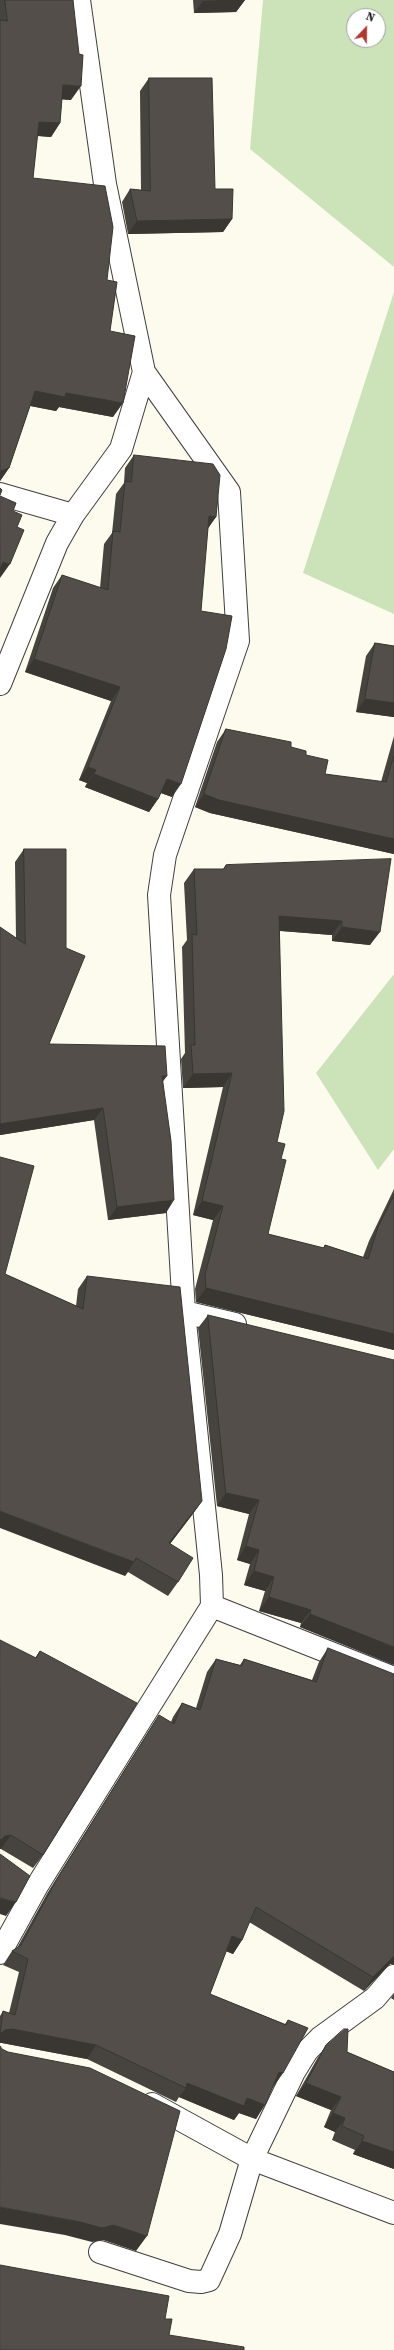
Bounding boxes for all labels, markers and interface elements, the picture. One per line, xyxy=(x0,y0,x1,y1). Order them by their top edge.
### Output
north arrow xyxy=(346,8,386,48)
text: N xyxy=(364,9,377,26)

